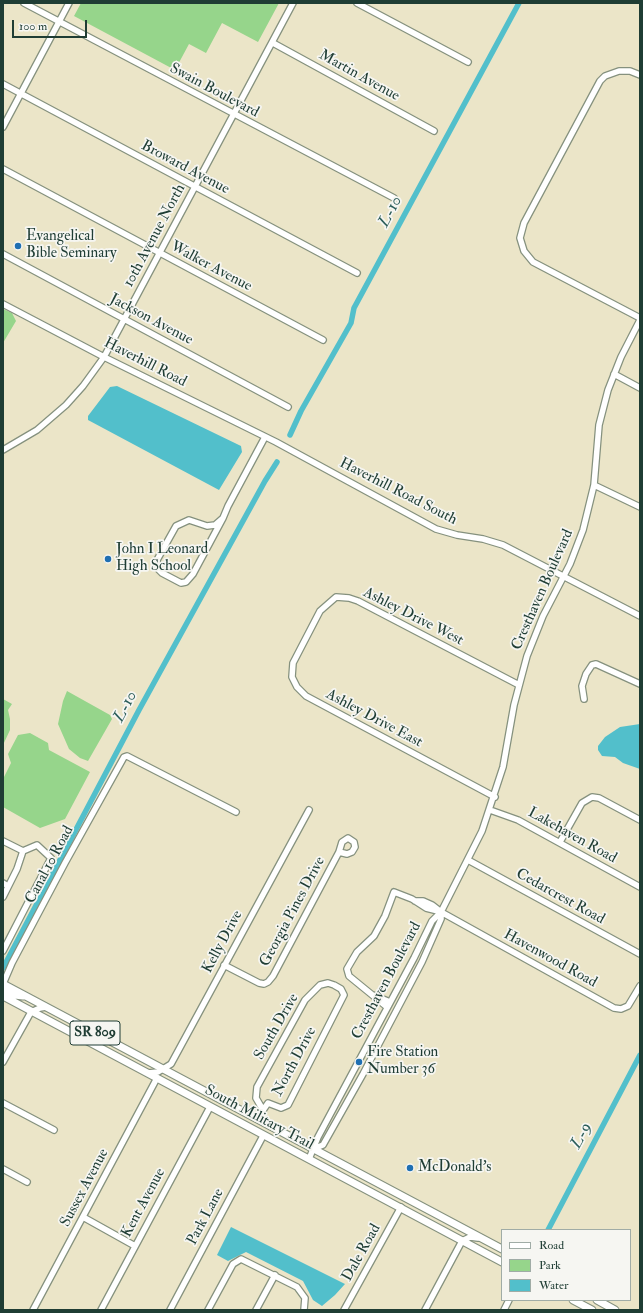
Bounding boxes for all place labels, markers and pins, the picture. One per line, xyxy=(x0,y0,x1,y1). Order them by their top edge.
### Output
place label: Evangelical Bible Seminary xyxy=(26,228,116,263)
marker: Evangelical Bible Seminary xyxy=(13,241,23,251)
place label: John I Leonard High School xyxy=(116,541,208,576)
marker: John I Leonard High School xyxy=(103,554,113,564)
place label: Fire Station Number 36 xyxy=(367,1044,438,1079)
marker: Fire Station Number 36 xyxy=(354,1057,364,1067)
place label: McDonald's xyxy=(418,1159,491,1177)
marker: McDonald's xyxy=(405,1163,415,1173)

